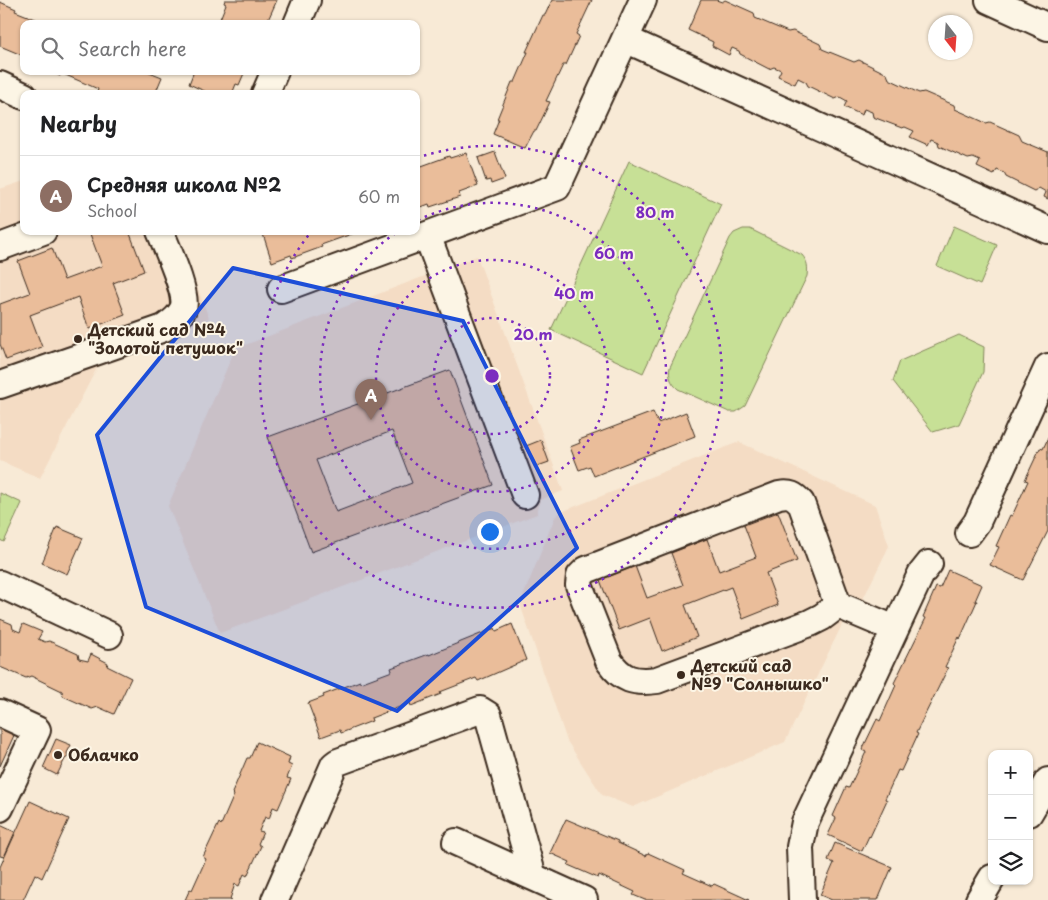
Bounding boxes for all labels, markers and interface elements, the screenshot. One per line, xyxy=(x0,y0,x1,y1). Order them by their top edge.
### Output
north arrow xyxy=(928,15,973,60)
search box xyxy=(20,20,420,75)
icon: search xyxy=(38,34,66,62)
text: Search here xyxy=(78,34,187,62)
text: Nearby xyxy=(40,107,117,139)
text: Средняя школа №2 xyxy=(87,170,281,198)
text: A xyxy=(50,184,62,208)
text: 60 m xyxy=(358,184,400,208)
text: School xyxy=(87,198,137,222)
text: 80 m xyxy=(635,200,675,223)
text: 60 m xyxy=(594,241,634,264)
text: 40 m xyxy=(554,281,594,304)
place label: Детский сад №4 "Золотой петушок" xyxy=(87,317,243,359)
text: 20 m xyxy=(514,322,552,345)
marker: Детский сад №4 "Золотой петушок" xyxy=(72,333,84,345)
centre of rings xyxy=(483,367,501,385)
pin: A xyxy=(355,379,387,420)
your location xyxy=(477,519,503,545)
place label: Детский сад №9 "Солнышко" xyxy=(690,653,829,695)
marker: Детский сад №9 "Солнышко" xyxy=(675,669,687,681)
place label: Облачко xyxy=(68,742,139,766)
marker: Облачко xyxy=(52,749,64,761)
map controls xyxy=(988,750,1033,885)
button: + xyxy=(988,750,1033,795)
button: − xyxy=(988,795,1033,840)
button: layers xyxy=(988,840,1033,885)

